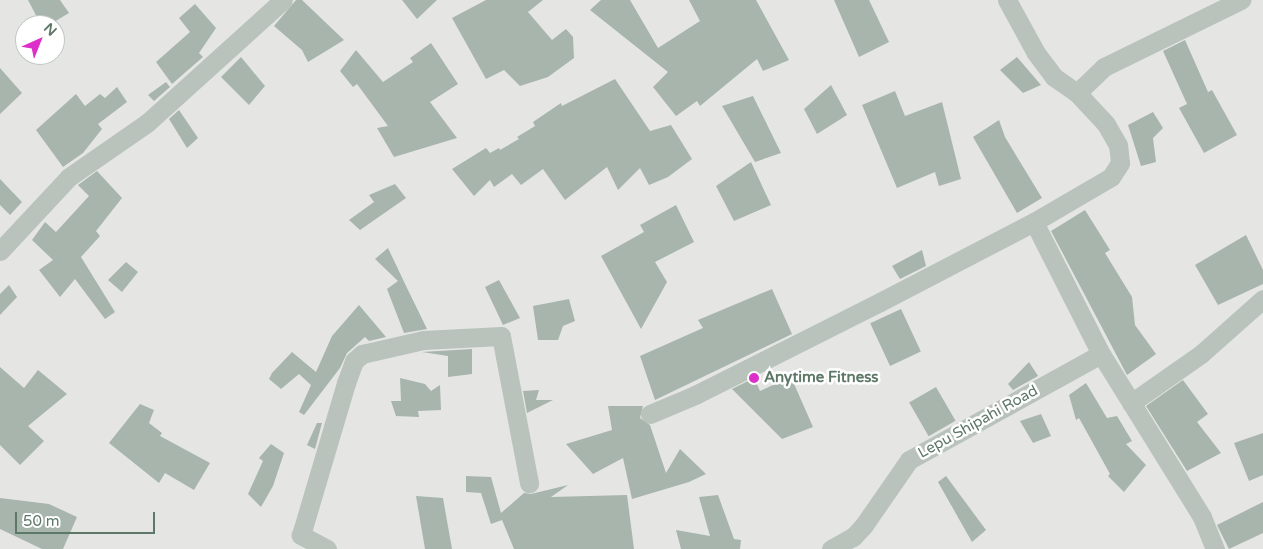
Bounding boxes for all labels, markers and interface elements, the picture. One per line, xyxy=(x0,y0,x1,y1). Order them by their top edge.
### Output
north arrow xyxy=(15,15,65,65)
text: N xyxy=(40,20,60,40)
place label: Anytime Fitness xyxy=(764,369,879,387)
marker: Anytime Fitness xyxy=(748,372,760,384)
street label: Lepu Shipahi Road xyxy=(915,382,1041,462)
scale bar xyxy=(18,502,158,534)
text: 50 m xyxy=(23,512,60,530)

